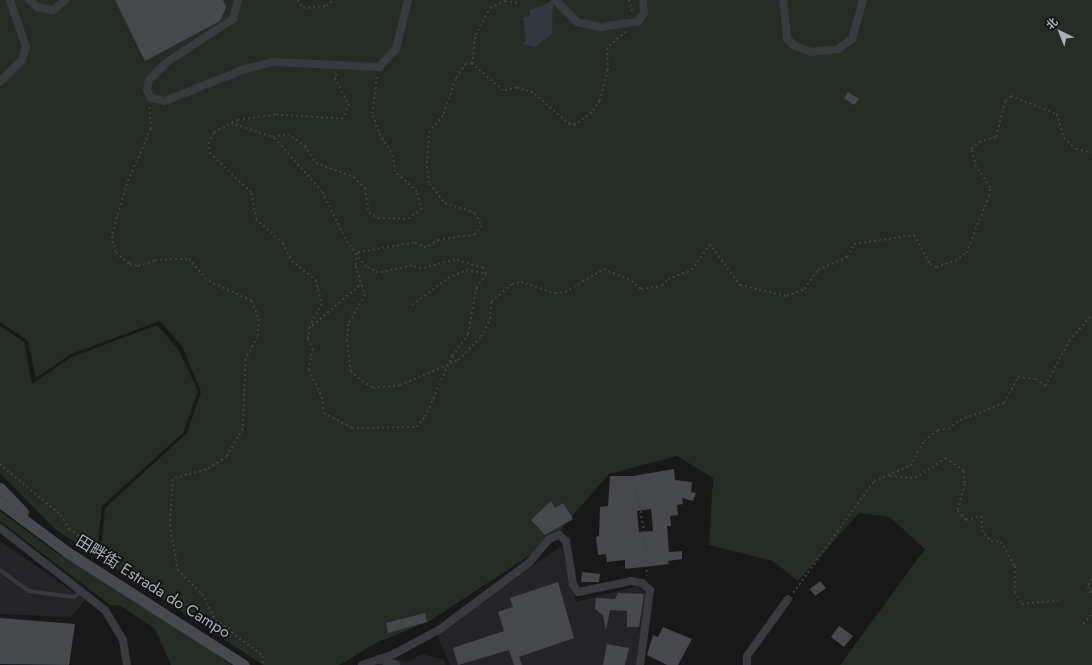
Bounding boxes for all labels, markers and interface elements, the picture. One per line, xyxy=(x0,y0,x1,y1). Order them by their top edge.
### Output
north arrow xyxy=(1040,12,1080,52)
text: 北 xyxy=(1042,14,1061,33)
street label: 田畔街 Estrada do Campo xyxy=(72,532,234,642)

